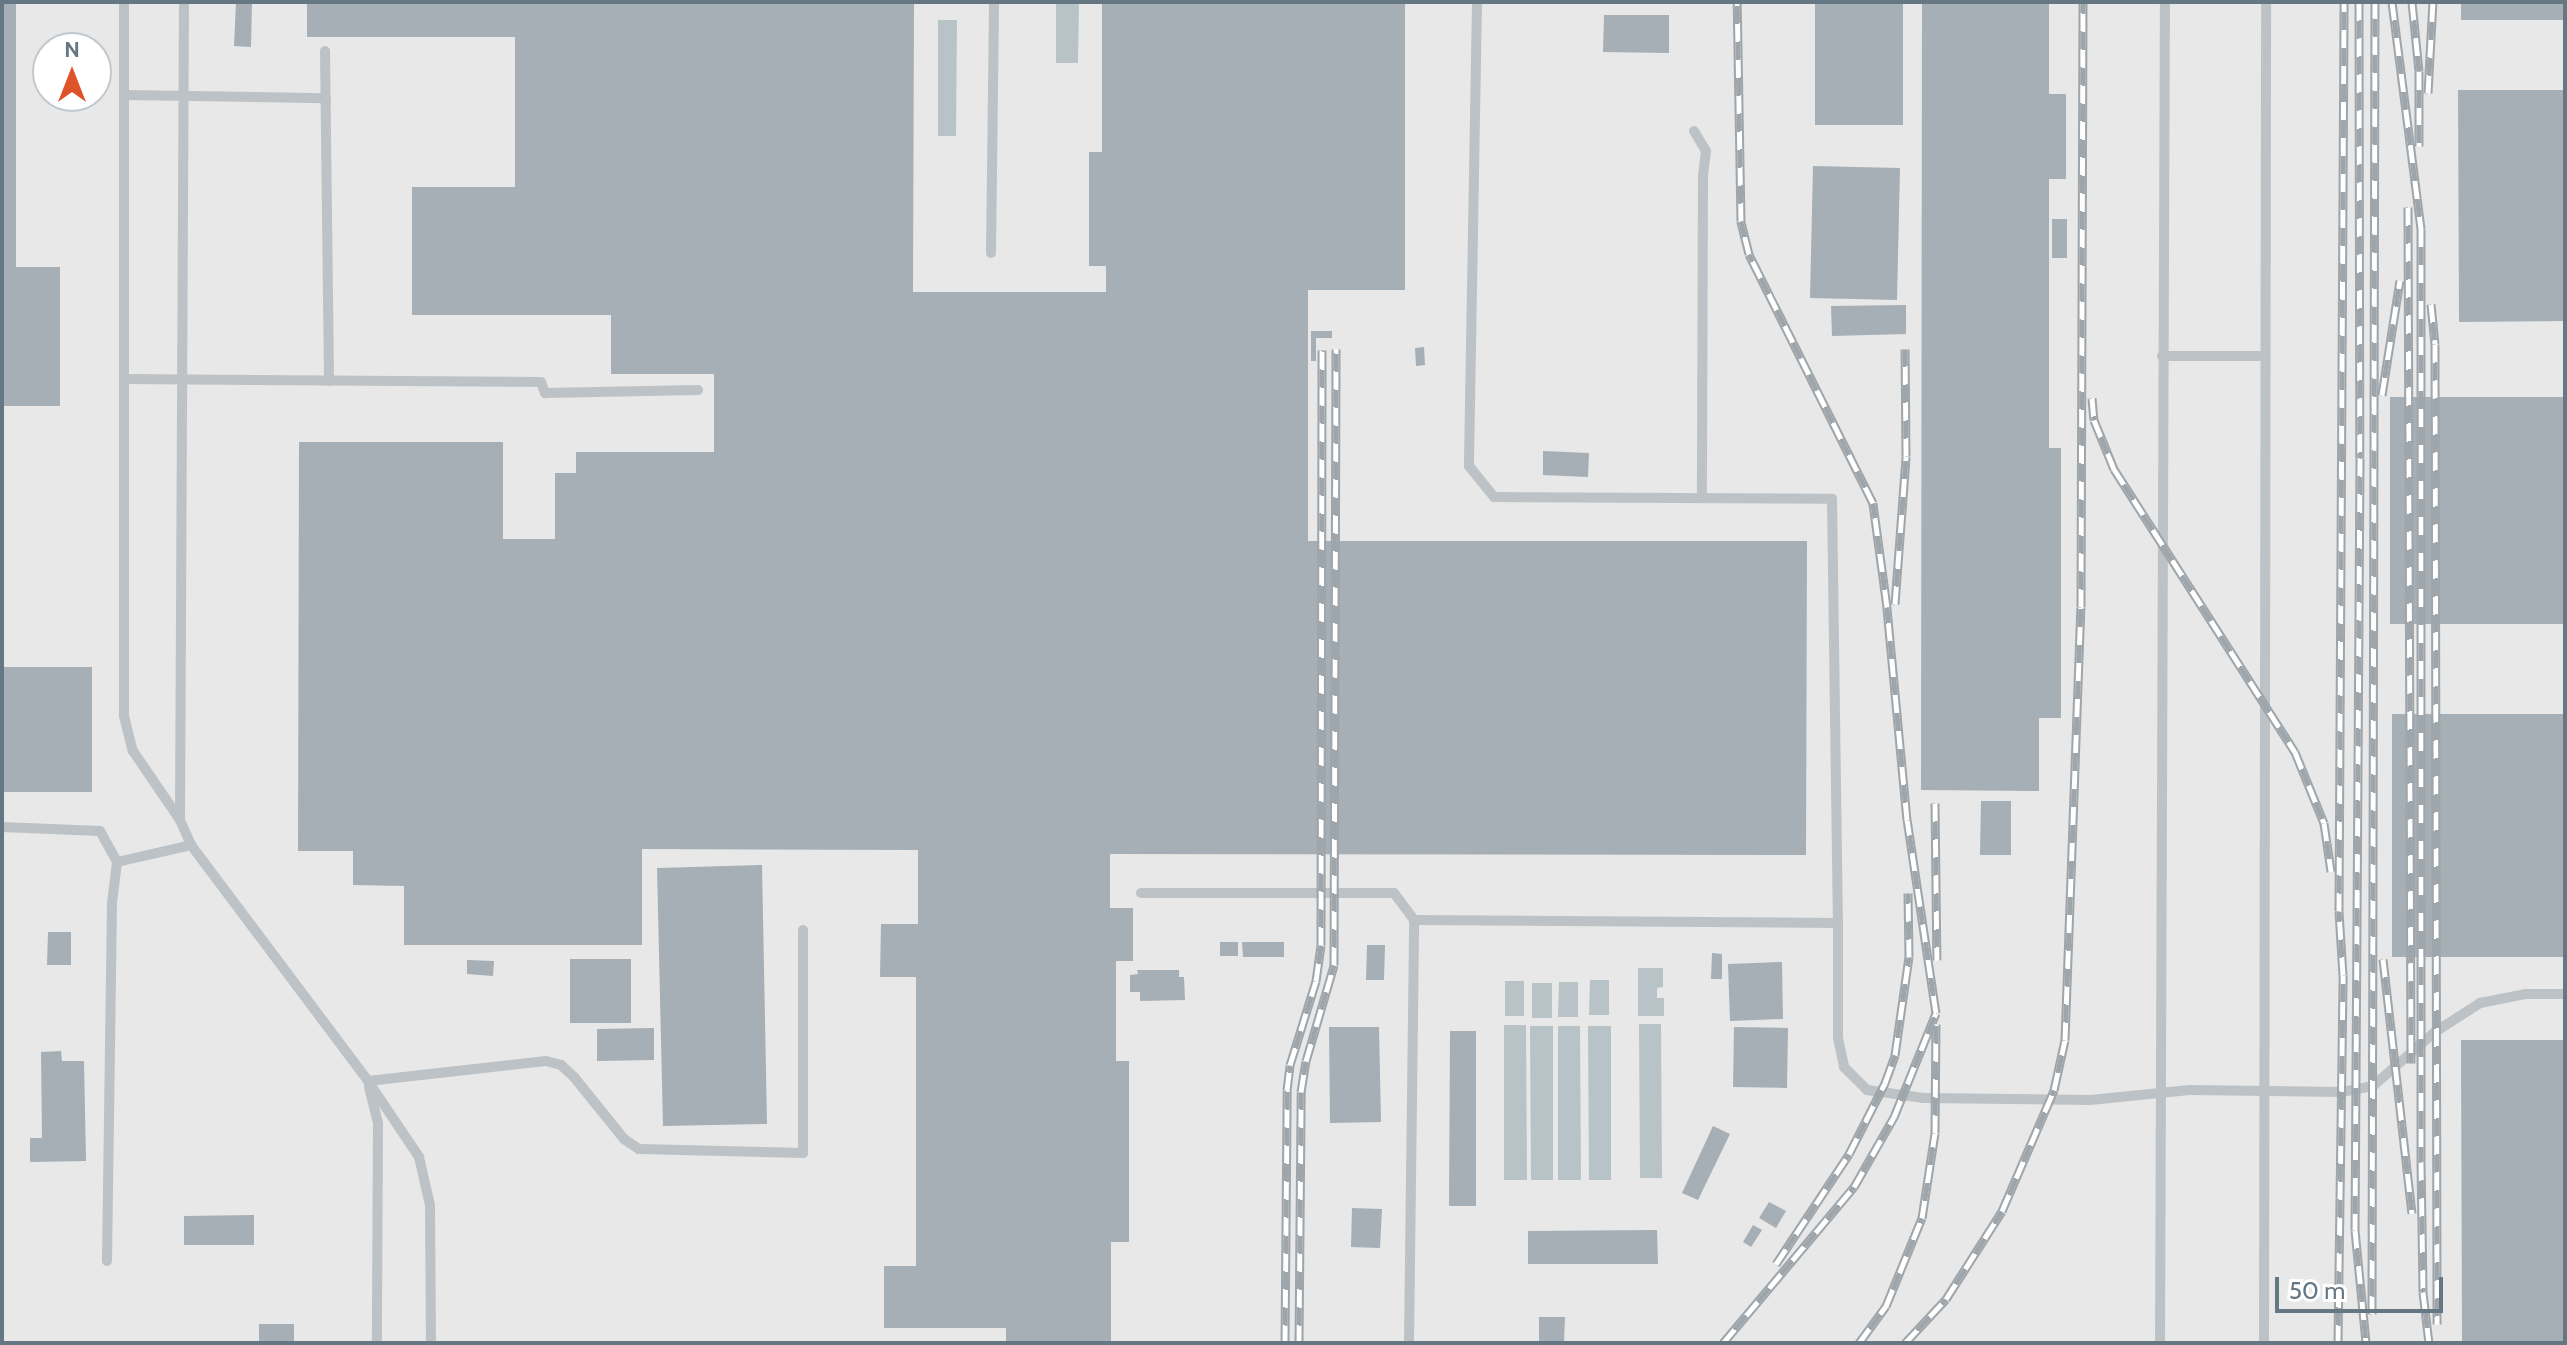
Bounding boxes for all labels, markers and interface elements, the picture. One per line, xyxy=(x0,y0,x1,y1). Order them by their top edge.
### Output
north arrow xyxy=(32,32,112,112)
text: N xyxy=(64,36,80,63)
scale bar xyxy=(2279,1261,2447,1311)
text: 50 m xyxy=(2289,1276,2345,1305)

